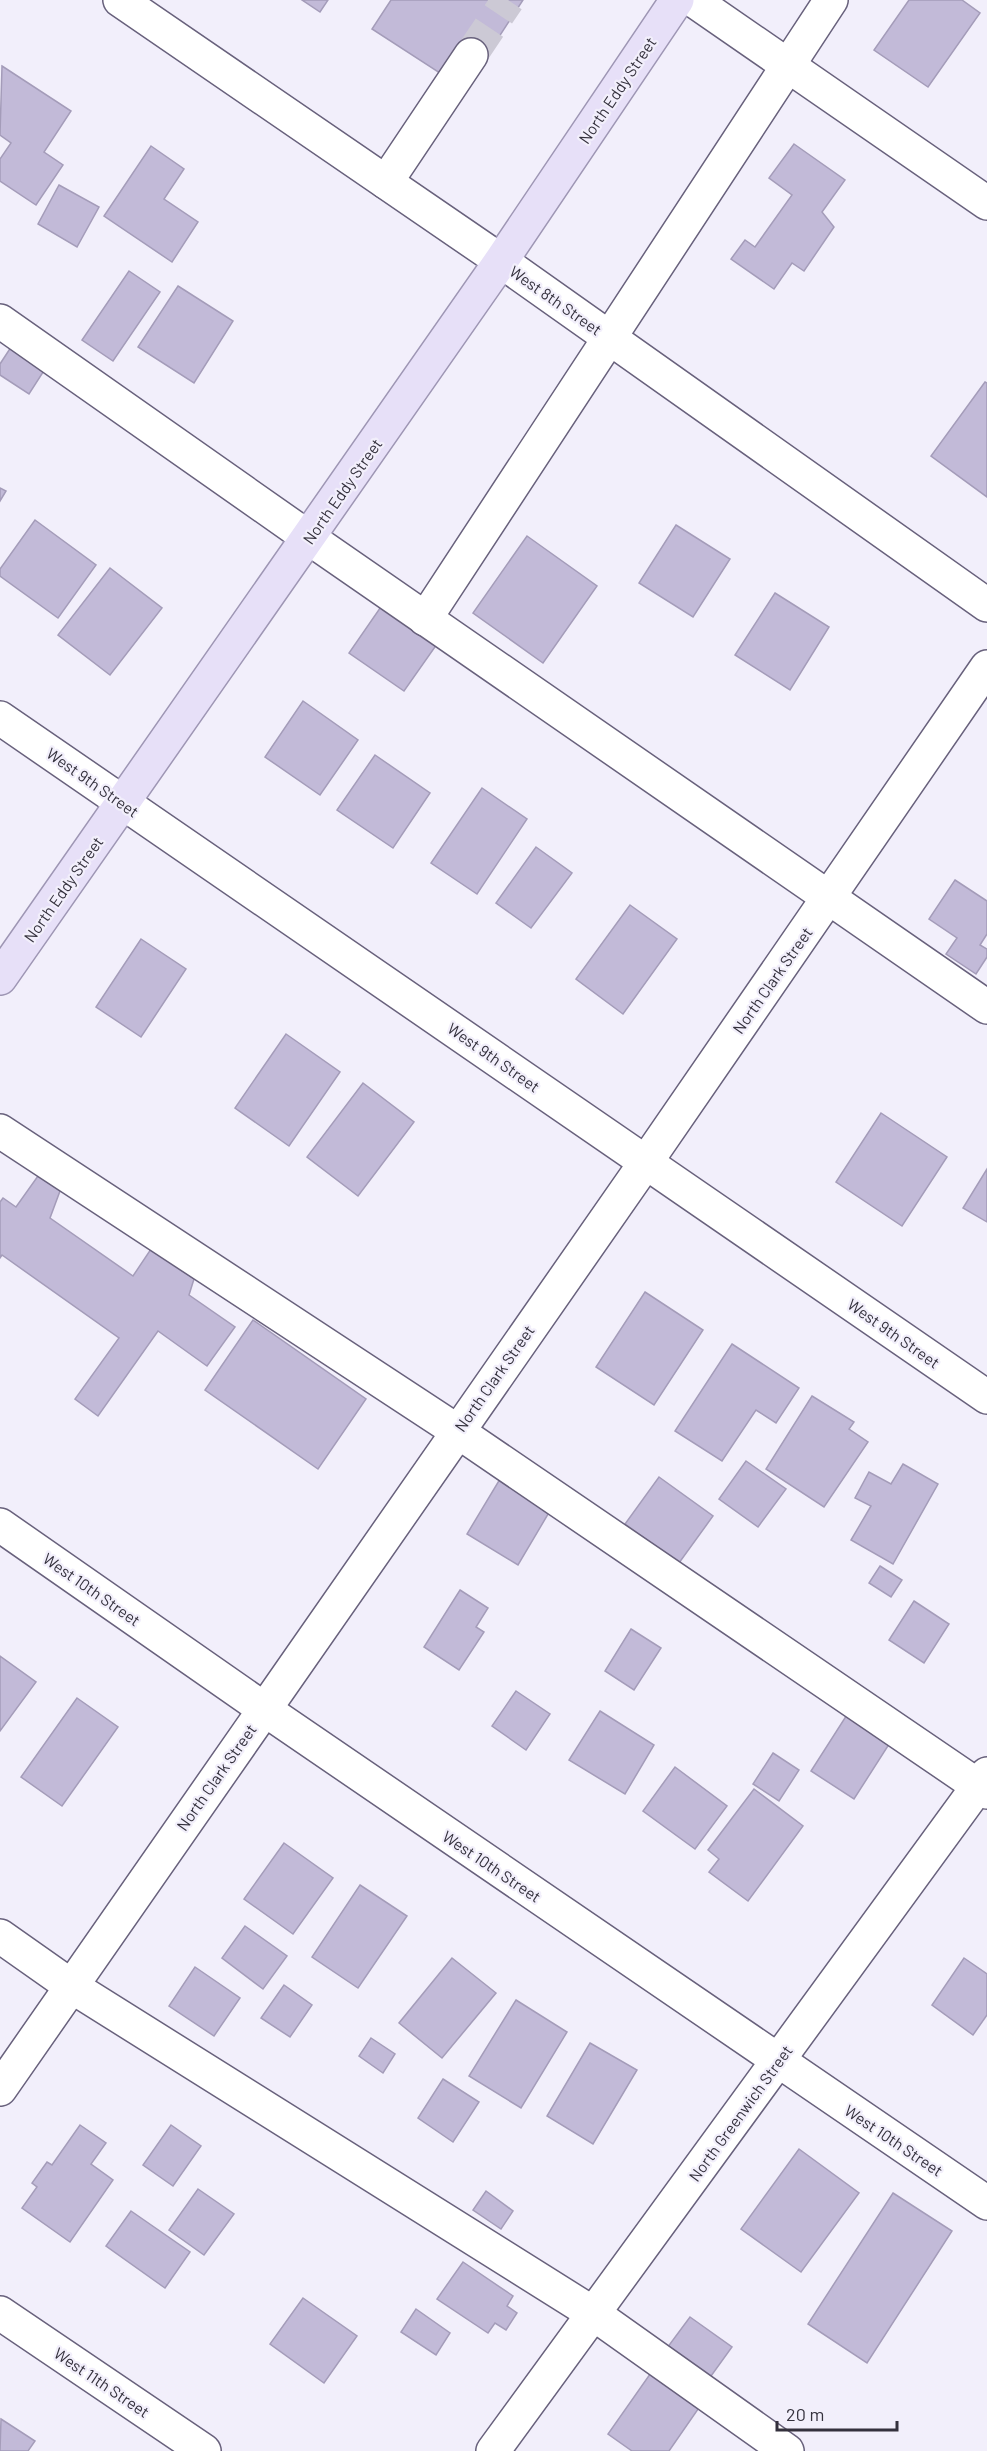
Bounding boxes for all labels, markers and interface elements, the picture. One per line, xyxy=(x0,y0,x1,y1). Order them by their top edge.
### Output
street label: North Eddy Street xyxy=(574,33,660,147)
street label: West 8th Street xyxy=(506,261,606,339)
street label: North Eddy Street xyxy=(298,435,386,547)
street label: West 9th Street xyxy=(43,743,143,821)
street label: North Eddy Street xyxy=(19,833,107,945)
street label: North Clark Street xyxy=(728,923,816,1037)
street label: West 9th Street xyxy=(444,1018,544,1096)
street label: West 9th Street xyxy=(844,1294,944,1372)
street label: North Clark Street xyxy=(450,1321,538,1435)
street label: West 10th Street xyxy=(40,1548,144,1630)
street label: North Clark Street xyxy=(172,1720,260,1834)
street label: West 10th Street xyxy=(439,1826,545,1906)
street label: North Greenwich Street xyxy=(684,2041,796,2185)
street label: West 10th Street xyxy=(841,2100,947,2180)
street label: West 11th Street xyxy=(51,2343,153,2421)
scale bar xyxy=(777,2394,897,2432)
text: 20 m xyxy=(786,2403,824,2425)

